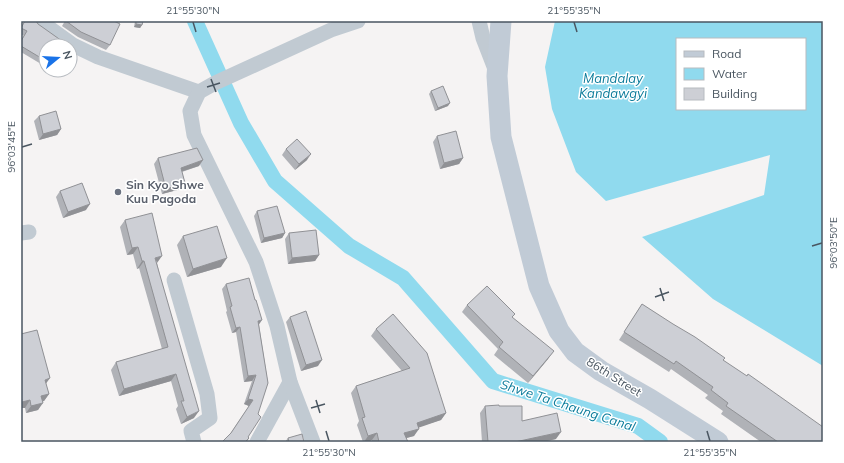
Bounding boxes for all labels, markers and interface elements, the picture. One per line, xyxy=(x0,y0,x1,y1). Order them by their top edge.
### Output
text: 21°55'30"N xyxy=(166,4,220,17)
text: 21°55'35"N xyxy=(547,4,601,17)
north arrow xyxy=(38,38,78,78)
legend xyxy=(676,38,806,110)
text: Road xyxy=(712,46,741,61)
text: N xyxy=(60,49,75,61)
text: Water xyxy=(712,66,748,81)
water label: Mandalay Kandawgyi xyxy=(579,70,648,101)
text: Building xyxy=(712,86,757,101)
text: 96°03'45"E xyxy=(5,121,18,173)
place label: Sin Kyo Shwe Kuu Pagoda xyxy=(126,177,204,206)
marker: Sin Kyo Shwe Kuu Pagoda xyxy=(113,187,123,197)
text: 96°03'50"E xyxy=(827,217,840,269)
street label: 86th Street xyxy=(584,354,645,399)
water label: Shwe Ta Chaung Canal xyxy=(498,376,638,435)
text: 21°55'30"N xyxy=(302,446,356,459)
text: 21°55'35"N xyxy=(683,446,737,459)

